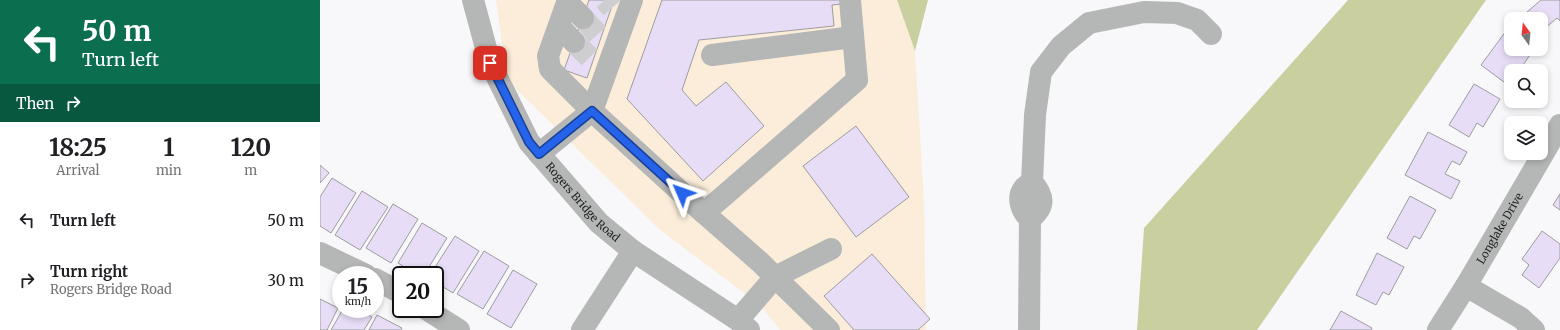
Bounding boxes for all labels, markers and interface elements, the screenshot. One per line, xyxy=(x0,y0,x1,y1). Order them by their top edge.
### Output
north arrow xyxy=(1504,12,1548,56)
map controls xyxy=(1504,12,1548,160)
text: 50 m xyxy=(82,13,151,49)
icon: left xyxy=(16,16,68,68)
pin xyxy=(473,46,507,80)
text: Turn left xyxy=(82,48,159,71)
icon: arrive xyxy=(479,52,501,74)
button: search xyxy=(1504,64,1548,108)
icon: right xyxy=(62,92,84,114)
text: Then xyxy=(16,94,54,113)
button: layers xyxy=(1504,116,1548,160)
text: 18:25 xyxy=(49,132,107,163)
text: 1 xyxy=(163,132,174,163)
text: 120 xyxy=(231,132,271,163)
street label: Rogers Bridge Road xyxy=(543,159,623,245)
text: Arrival xyxy=(56,162,100,179)
text: min xyxy=(156,162,182,179)
text: m xyxy=(244,162,257,179)
position arrow xyxy=(661,172,703,214)
street label: Longlake Drive xyxy=(1473,190,1526,266)
icon: left xyxy=(16,209,38,231)
text: Turn left xyxy=(50,211,116,230)
text: 50 m xyxy=(267,211,304,230)
text: Turn right xyxy=(50,262,128,281)
speed limit sign: 20 xyxy=(392,266,444,318)
icon: right xyxy=(16,269,38,291)
text: 30 m xyxy=(267,271,304,290)
text: 15 xyxy=(348,274,368,299)
text: Rogers Bridge Road xyxy=(50,281,172,298)
text: km/h xyxy=(345,295,371,308)

